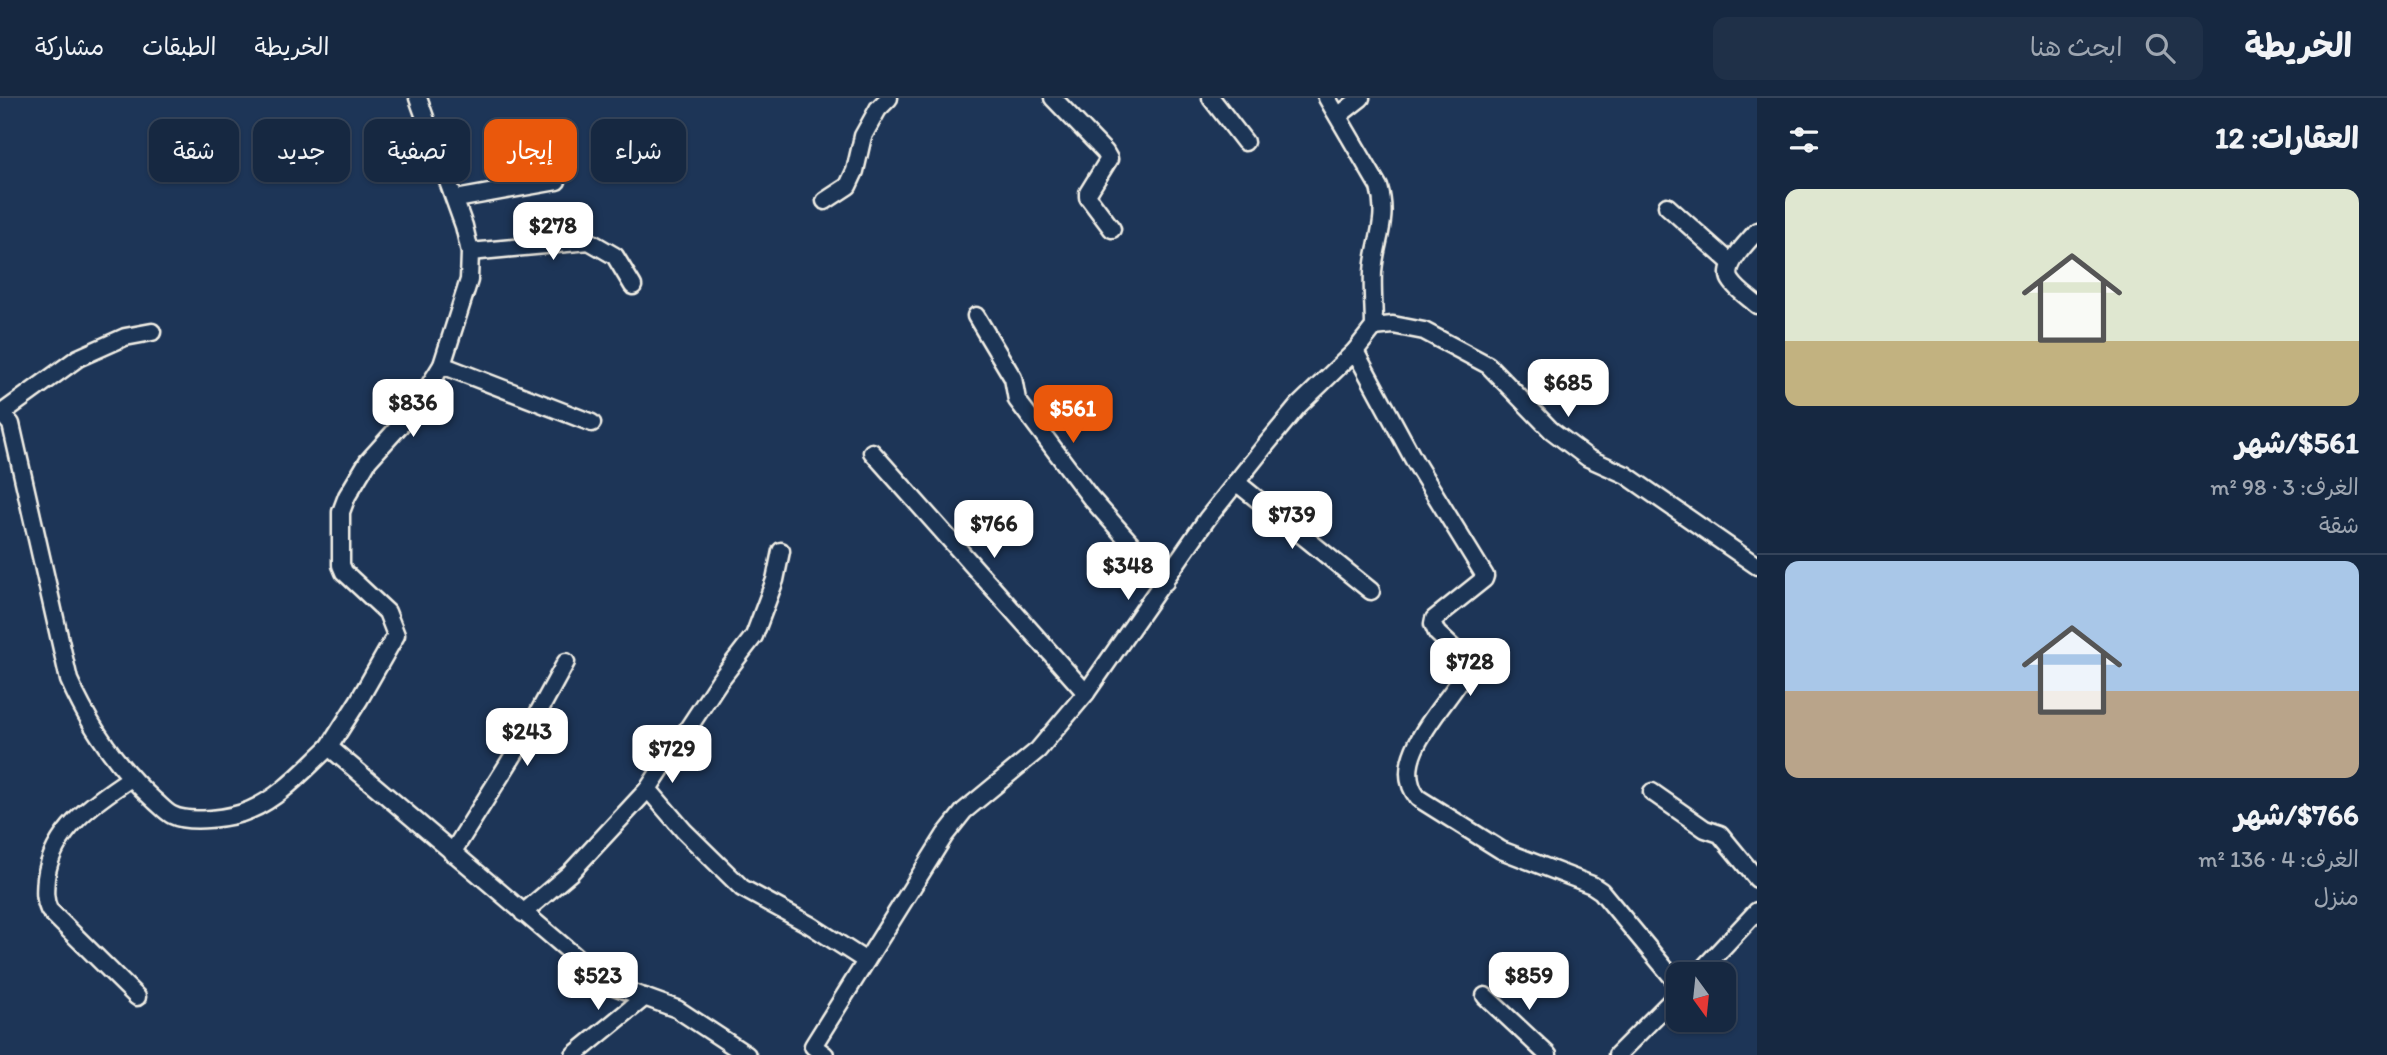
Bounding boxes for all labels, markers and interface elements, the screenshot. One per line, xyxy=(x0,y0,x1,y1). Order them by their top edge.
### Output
search box xyxy=(1713,17,2203,80)
text: الخريطة xyxy=(2245,26,2352,65)
icon: search xyxy=(2141,29,2179,67)
text: ابحث هنا xyxy=(2030,31,2123,63)
text: مشاركة xyxy=(35,32,104,61)
text: الطبقات xyxy=(142,32,217,61)
text: الخريطة xyxy=(255,32,329,61)
chip: شقة xyxy=(149,119,239,182)
chip: جديد xyxy=(253,119,350,182)
chip: تصفية xyxy=(364,119,470,182)
chip: إيجار xyxy=(484,119,577,182)
chip: شراء xyxy=(591,119,686,182)
text: العقارات: 12 xyxy=(2215,119,2359,156)
icon: filters xyxy=(1785,121,1823,159)
pin: $278 xyxy=(512,202,594,262)
text: $278 xyxy=(529,211,577,239)
icon: home xyxy=(2009,235,2135,361)
pin: $685 xyxy=(1527,360,1609,419)
text: $685 xyxy=(1544,368,1592,396)
pin: $836 xyxy=(372,380,454,439)
pin: $561 xyxy=(1032,386,1114,445)
text: $836 xyxy=(389,388,437,416)
text: $561 xyxy=(1050,394,1096,422)
text: $561/شهر xyxy=(2236,424,2359,461)
text: الغرف: 3 · 98 m² xyxy=(2210,473,2359,501)
pin: $739 xyxy=(1251,491,1333,551)
pin: $766 xyxy=(953,500,1035,560)
text: $739 xyxy=(1268,500,1316,528)
text: $766 xyxy=(970,509,1018,537)
text: شقة xyxy=(2319,511,2359,539)
pin: $348 xyxy=(1087,542,1169,602)
text: $348 xyxy=(1103,551,1153,579)
icon: home xyxy=(2009,607,2135,733)
pin: $728 xyxy=(1429,638,1511,698)
text: $728 xyxy=(1446,647,1494,675)
pin: $243 xyxy=(486,708,568,768)
text: $243 xyxy=(502,717,552,745)
pin: $729 xyxy=(631,726,713,785)
text: $729 xyxy=(648,734,696,762)
text: $766/شهر xyxy=(2235,796,2359,833)
text: الغرف: 4 · 136 m² xyxy=(2198,845,2359,873)
text: منزل xyxy=(2314,883,2359,911)
pin: $523 xyxy=(557,953,639,1012)
pin: $859 xyxy=(1488,953,1570,1012)
text: $523 xyxy=(574,961,622,989)
text: $859 xyxy=(1505,961,1553,989)
north arrow xyxy=(1666,962,1736,1032)
map controls xyxy=(1666,962,1736,1032)

